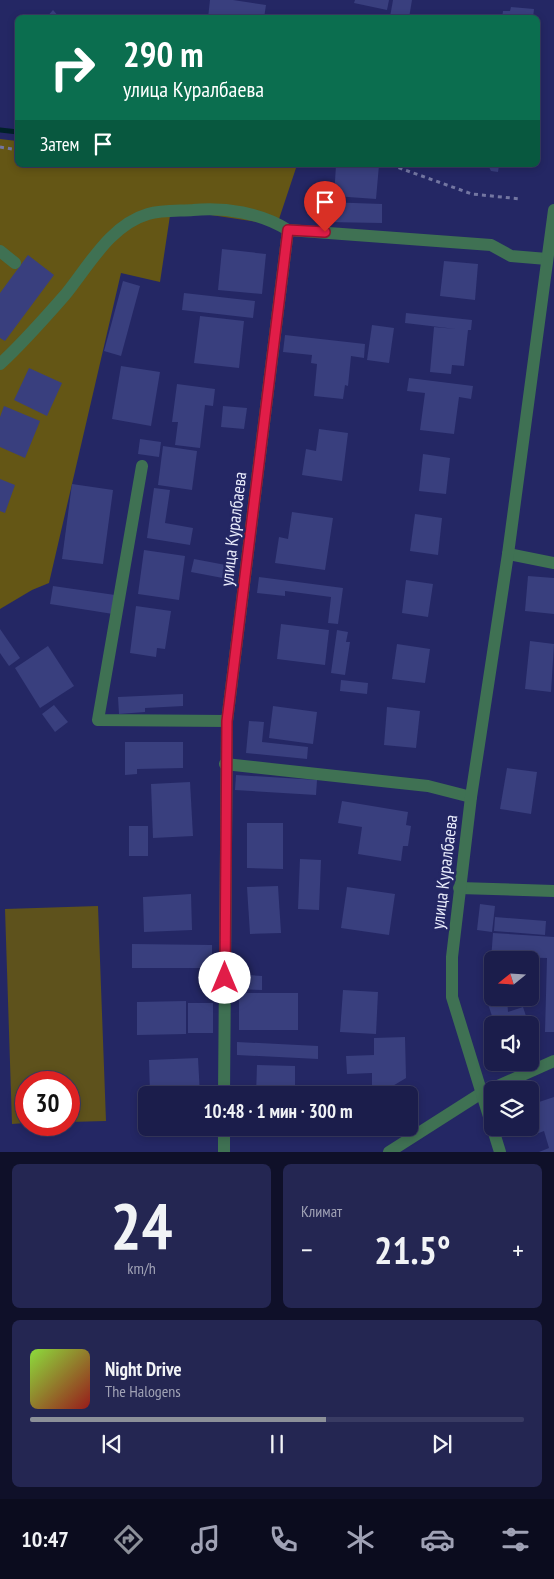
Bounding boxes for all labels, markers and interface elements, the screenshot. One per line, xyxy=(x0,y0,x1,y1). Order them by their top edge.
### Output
text: 290 m xyxy=(123,31,204,77)
icon: right xyxy=(40,35,105,100)
text: улица Куралбаева xyxy=(123,75,264,103)
icon: arrive xyxy=(89,130,117,158)
text: Затем xyxy=(40,132,79,156)
pin xyxy=(304,181,346,232)
icon: arrive xyxy=(311,188,339,216)
street label: улица Куралбаева xyxy=(215,470,251,588)
street label: улица Куралбаева xyxy=(426,813,462,931)
position arrow xyxy=(198,951,250,1003)
north arrow xyxy=(484,951,539,1006)
map controls xyxy=(484,951,539,1136)
button: sound xyxy=(484,1016,539,1071)
speed limit sign: 30 xyxy=(15,1071,80,1136)
button: layers xyxy=(484,1081,539,1136)
text: 10:48 · 1 мин · 300 m xyxy=(204,1099,352,1123)
text: 24 xyxy=(110,1183,173,1267)
text: Климат xyxy=(301,1201,342,1221)
text: 21.5° xyxy=(374,1225,451,1274)
text: − xyxy=(301,1231,313,1268)
text: + xyxy=(512,1231,524,1268)
text: km/h xyxy=(127,1258,156,1278)
text: Night Drive xyxy=(105,1357,182,1381)
text: The Halogens xyxy=(105,1381,181,1401)
icon: previous xyxy=(98,1430,126,1458)
icon: pause xyxy=(263,1430,291,1458)
icon: next xyxy=(428,1430,456,1458)
icon: directions xyxy=(111,1522,146,1557)
icon: music xyxy=(188,1522,223,1557)
icon: phone xyxy=(266,1522,301,1557)
icon: climate xyxy=(343,1522,378,1557)
icon: car xyxy=(420,1522,455,1557)
icon: filters xyxy=(498,1522,533,1557)
text: 10:47 xyxy=(21,1525,69,1553)

